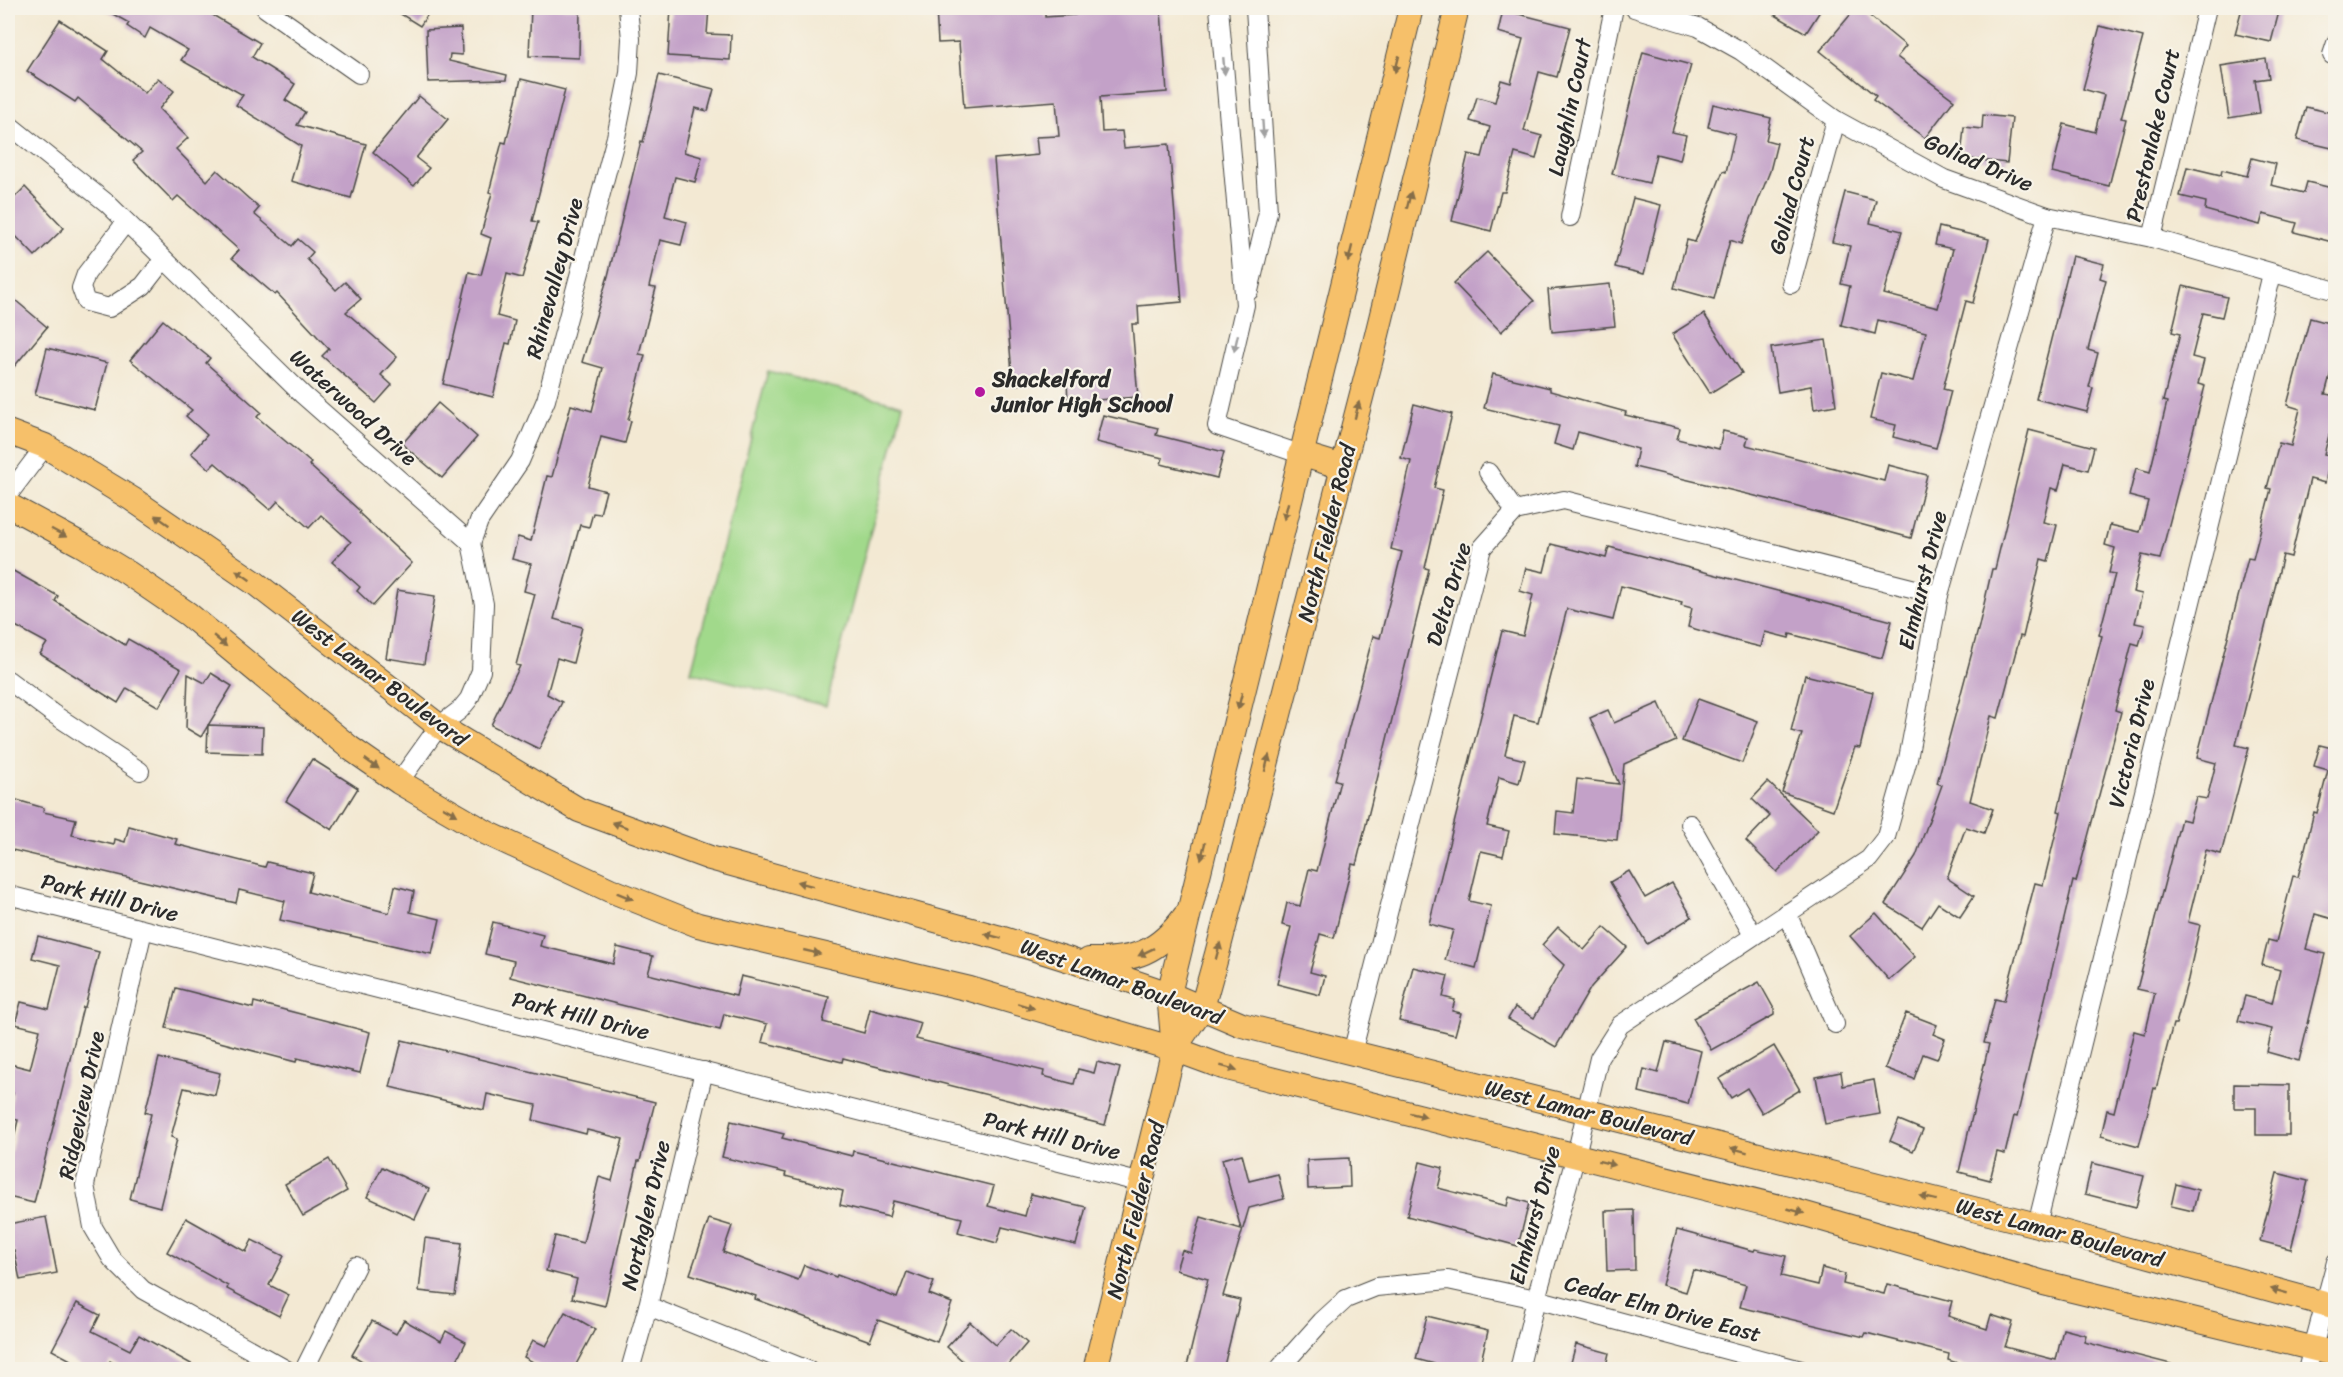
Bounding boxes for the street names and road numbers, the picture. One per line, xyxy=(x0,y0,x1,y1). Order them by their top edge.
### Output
street label: Laughlin Court xyxy=(1536,33,1603,180)
street label: Prestonlake Court xyxy=(2114,44,2191,226)
street label: Goliad Drive xyxy=(1918,122,2040,203)
street label: Goliad Court xyxy=(1757,131,1826,259)
street label: Rhinevalley Drive xyxy=(514,193,595,363)
street label: Waterwood Drive xyxy=(281,339,427,476)
street label: North Fielder Road xyxy=(1286,439,1368,626)
street label: Elmhurst Drive xyxy=(1886,506,1959,654)
street label: Delta Drive xyxy=(1414,537,1483,651)
street label: West Lamar Boulevard xyxy=(283,598,478,758)
street label: Victoria Drive xyxy=(2097,674,2166,812)
street label: Park Hill Drive xyxy=(37,862,183,933)
street label: West Lamar Boulevard xyxy=(1015,927,1230,1037)
street label: Park Hill Drive xyxy=(508,980,654,1051)
street label: Ridgeview Drive xyxy=(47,1027,116,1183)
street label: West Lamar Boulevard xyxy=(1481,1068,1699,1158)
street label: Park Hill Drive xyxy=(979,1100,1125,1171)
street label: North Fielder Road xyxy=(1095,1116,1177,1303)
street label: Northglen Drive xyxy=(609,1136,682,1294)
street label: Elmhurst Drive xyxy=(1497,1141,1572,1289)
street label: West Lamar Boulevard xyxy=(1952,1186,2169,1279)
street label: Cedar Elm Drive East xyxy=(1560,1264,1766,1354)

